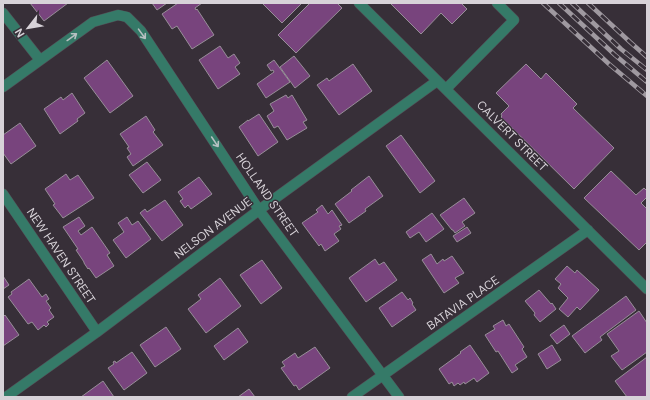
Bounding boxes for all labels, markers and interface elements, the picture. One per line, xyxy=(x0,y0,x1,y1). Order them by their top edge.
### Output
north arrow xyxy=(8,8,48,48)
text: N xyxy=(11,26,27,40)
one-way arrow xyxy=(138,29,146,40)
one-way arrow xyxy=(66,33,77,41)
street label: CALVERT STREET xyxy=(473,97,551,175)
one-way arrow xyxy=(210,137,219,148)
street label: HOLLAND STREET xyxy=(232,150,302,240)
street label: NELSON AVENUE xyxy=(171,193,255,262)
street label: NEW HAVEN STREET xyxy=(23,205,99,307)
street label: BATAVIA PLACE xyxy=(424,272,503,334)

